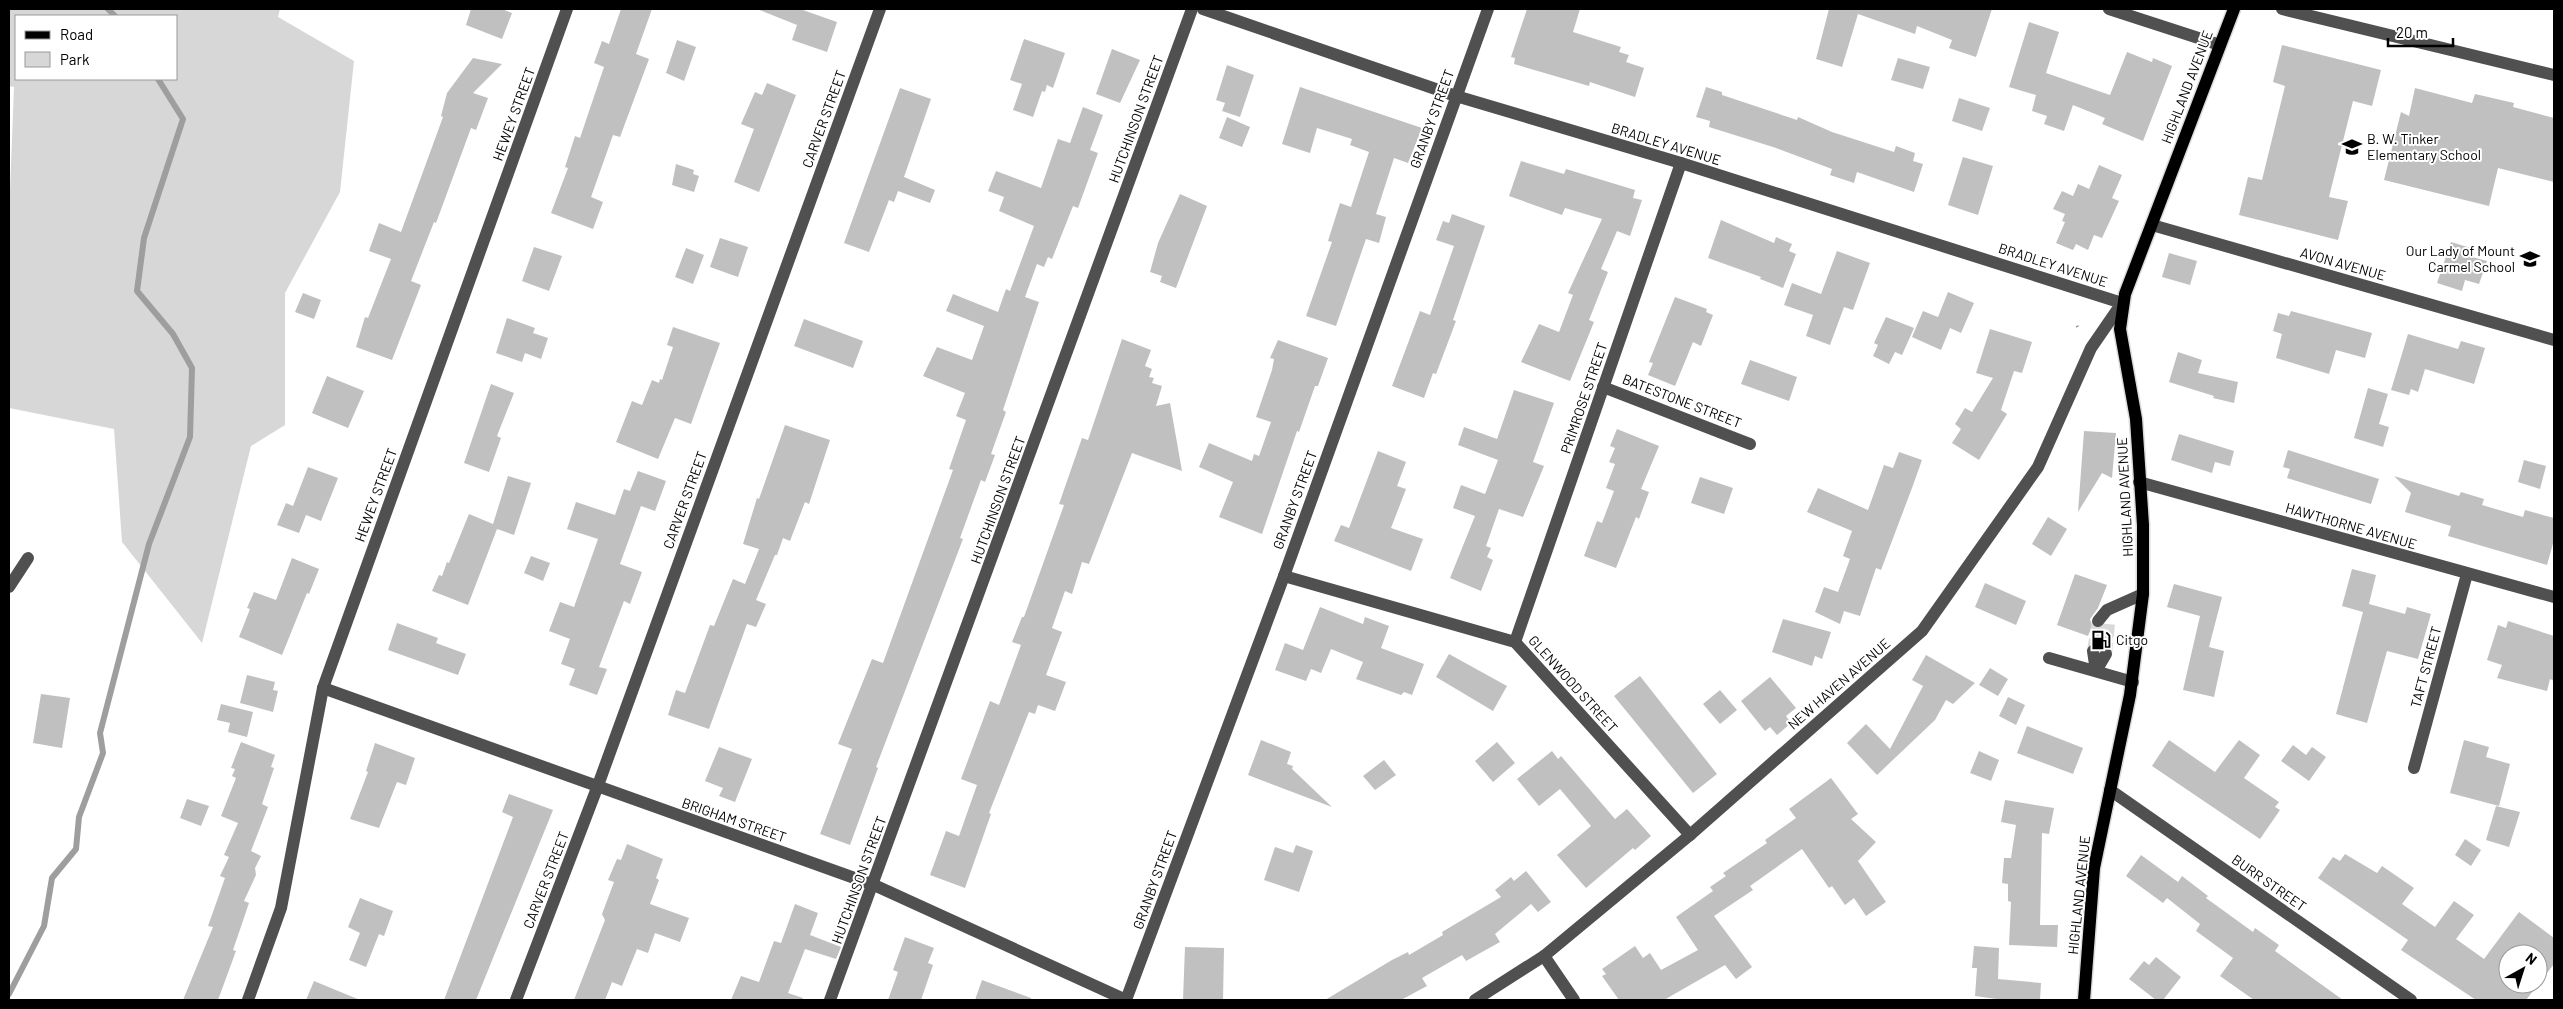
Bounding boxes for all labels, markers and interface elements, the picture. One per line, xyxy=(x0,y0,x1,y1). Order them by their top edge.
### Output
legend xyxy=(15,15,178,80)
scale bar xyxy=(2388,15,2453,47)
text: 20 m xyxy=(2396,23,2428,41)
text: Road xyxy=(60,25,93,43)
street label: HIGHLAND AVENUE xyxy=(2157,28,2216,146)
text: Park xyxy=(60,50,90,68)
street label: HUTCHINSON STREET xyxy=(1104,53,1167,185)
street label: HEWEY STREET xyxy=(489,65,538,163)
street label: GRANBY STREET xyxy=(1406,67,1457,171)
street label: CARVER STREET xyxy=(798,68,849,170)
street label: BRADLEY AVENUE xyxy=(1609,119,1723,168)
place label: B. W. Tinker Elementary School xyxy=(2367,130,2481,163)
school or university icon: B. W. Tinker Elementary School xyxy=(2341,136,2363,158)
street label: BRADLEY AVENUE xyxy=(1997,239,2110,290)
place label: Our Lady of Mount Carmel School xyxy=(2406,242,2515,275)
street label: AVON AVENUE xyxy=(2298,243,2388,284)
school or university icon: Our Lady of Mount Carmel School xyxy=(2519,248,2541,270)
street label: PRIMROSE STREET xyxy=(1557,340,1611,456)
street label: BATESTONE STREET xyxy=(1620,370,1744,431)
street label: HUTCHINSON STREET xyxy=(966,434,1029,566)
street label: HIGHLAND AVENUE xyxy=(2113,437,2136,557)
street label: HEWEY STREET xyxy=(351,446,400,544)
street label: GRANBY STREET xyxy=(1269,448,1320,552)
street label: CARVER STREET xyxy=(659,449,710,551)
street label: HAWTHORNE AVENUE xyxy=(2284,499,2419,552)
street label: TAFT STREET xyxy=(2406,624,2445,710)
fuel station icon: Citgo xyxy=(2090,629,2112,651)
place label: Citgo xyxy=(2116,631,2148,648)
street label: GLENWOOD STREET xyxy=(1525,632,1621,736)
street label: NEW HAVEN AVENUE xyxy=(1784,634,1893,733)
street label: BRIGHAM STREET xyxy=(680,794,789,845)
street label: HUTCHINSON STREET xyxy=(827,814,890,946)
street label: GRANBY STREET xyxy=(1129,828,1180,932)
street label: CARVER STREET xyxy=(519,829,572,931)
street label: HIGHLAND AVENUE xyxy=(2064,835,2093,955)
street label: BURR STREET xyxy=(2229,851,2310,915)
north arrow xyxy=(2498,944,2548,994)
text: N xyxy=(2523,949,2540,968)

